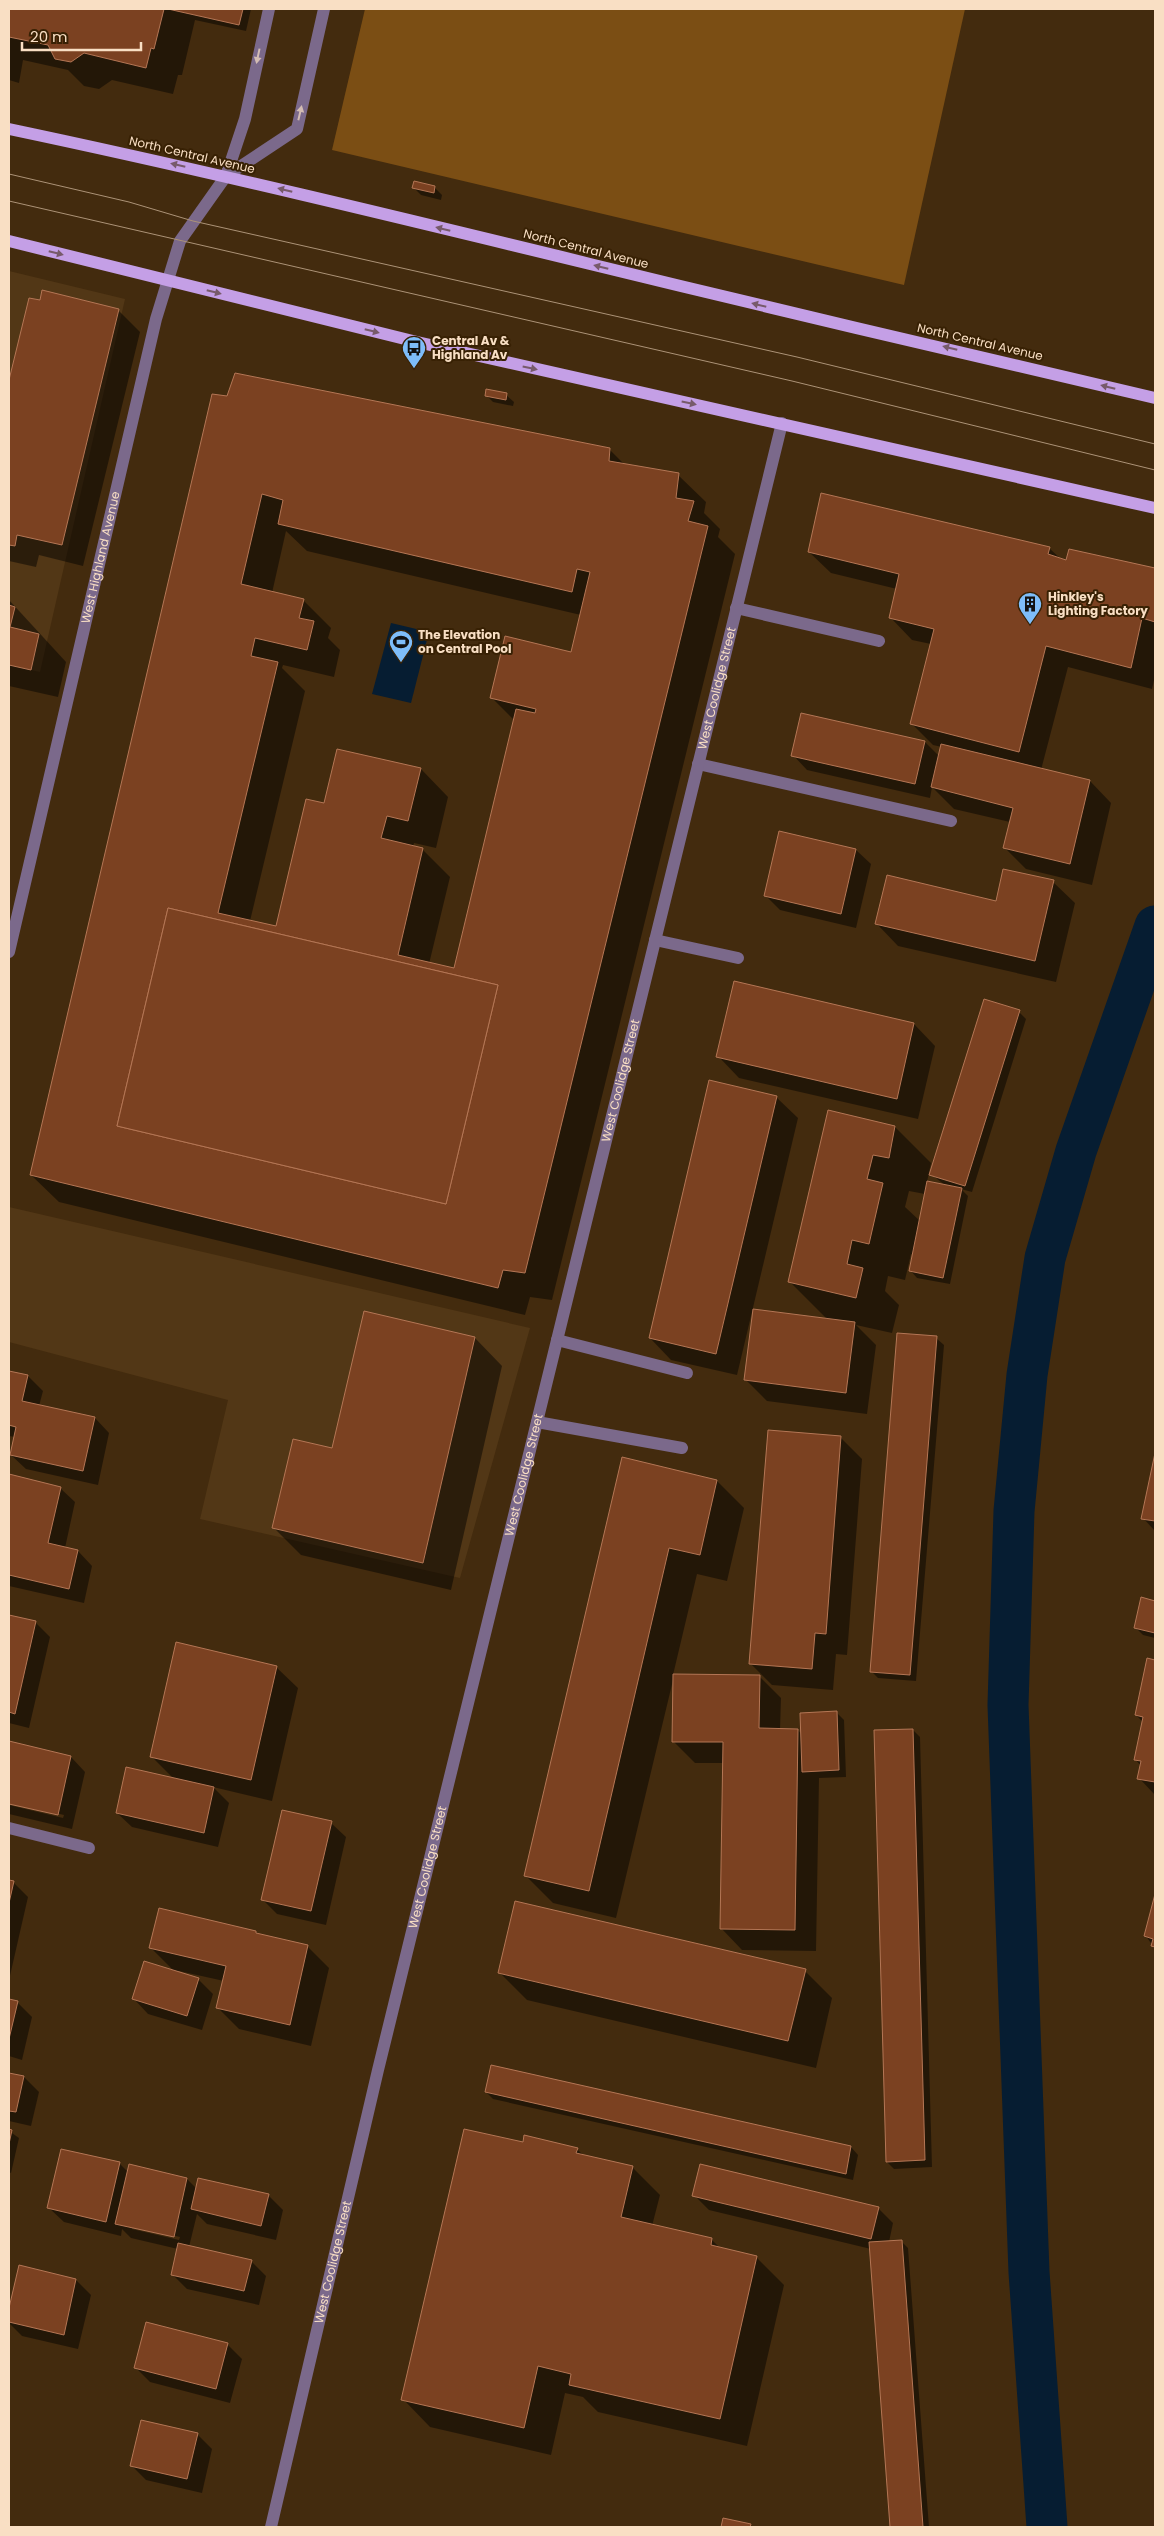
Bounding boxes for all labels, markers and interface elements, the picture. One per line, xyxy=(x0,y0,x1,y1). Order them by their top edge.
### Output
scale bar xyxy=(22,20,141,52)
text: 20 m xyxy=(30,26,68,47)
one-way arrow xyxy=(254,49,262,64)
one-way arrow xyxy=(296,105,304,120)
street label: North Central Avenue xyxy=(128,132,257,177)
one-way arrow xyxy=(171,161,186,169)
one-way arrow xyxy=(278,186,293,194)
one-way arrow xyxy=(436,225,451,233)
street label: North Central Avenue xyxy=(522,225,650,272)
one-way arrow xyxy=(49,249,64,257)
one-way arrow xyxy=(594,263,609,271)
one-way arrow xyxy=(207,288,222,296)
one-way arrow xyxy=(752,301,767,309)
street label: North Central Avenue xyxy=(916,319,1045,364)
one-way arrow xyxy=(364,327,379,335)
place label: Central Av & Highland Av xyxy=(432,332,510,363)
bus stop icon: Central Av & Highland Av xyxy=(401,335,427,369)
one-way arrow xyxy=(943,344,958,352)
one-way arrow xyxy=(523,364,539,372)
one-way arrow xyxy=(1100,383,1115,391)
one-way arrow xyxy=(681,399,696,407)
street label: West Highland Avenue xyxy=(77,490,124,625)
place label: Hinkley's Lighting Factory xyxy=(1048,588,1148,619)
building icon: Hinkley's Lighting Factory xyxy=(1017,591,1043,625)
street label: West Coolidge Street xyxy=(693,625,740,751)
place label: The Elevation on Central Pool xyxy=(418,626,511,657)
sports icon: The Elevation on Central Pool xyxy=(388,629,414,663)
street label: West Coolidge Street xyxy=(597,1018,643,1144)
street label: West Coolidge Street xyxy=(500,1412,547,1538)
street label: West Coolidge Street xyxy=(404,1804,450,1930)
street label: West Coolidge Street xyxy=(310,2199,355,2325)

